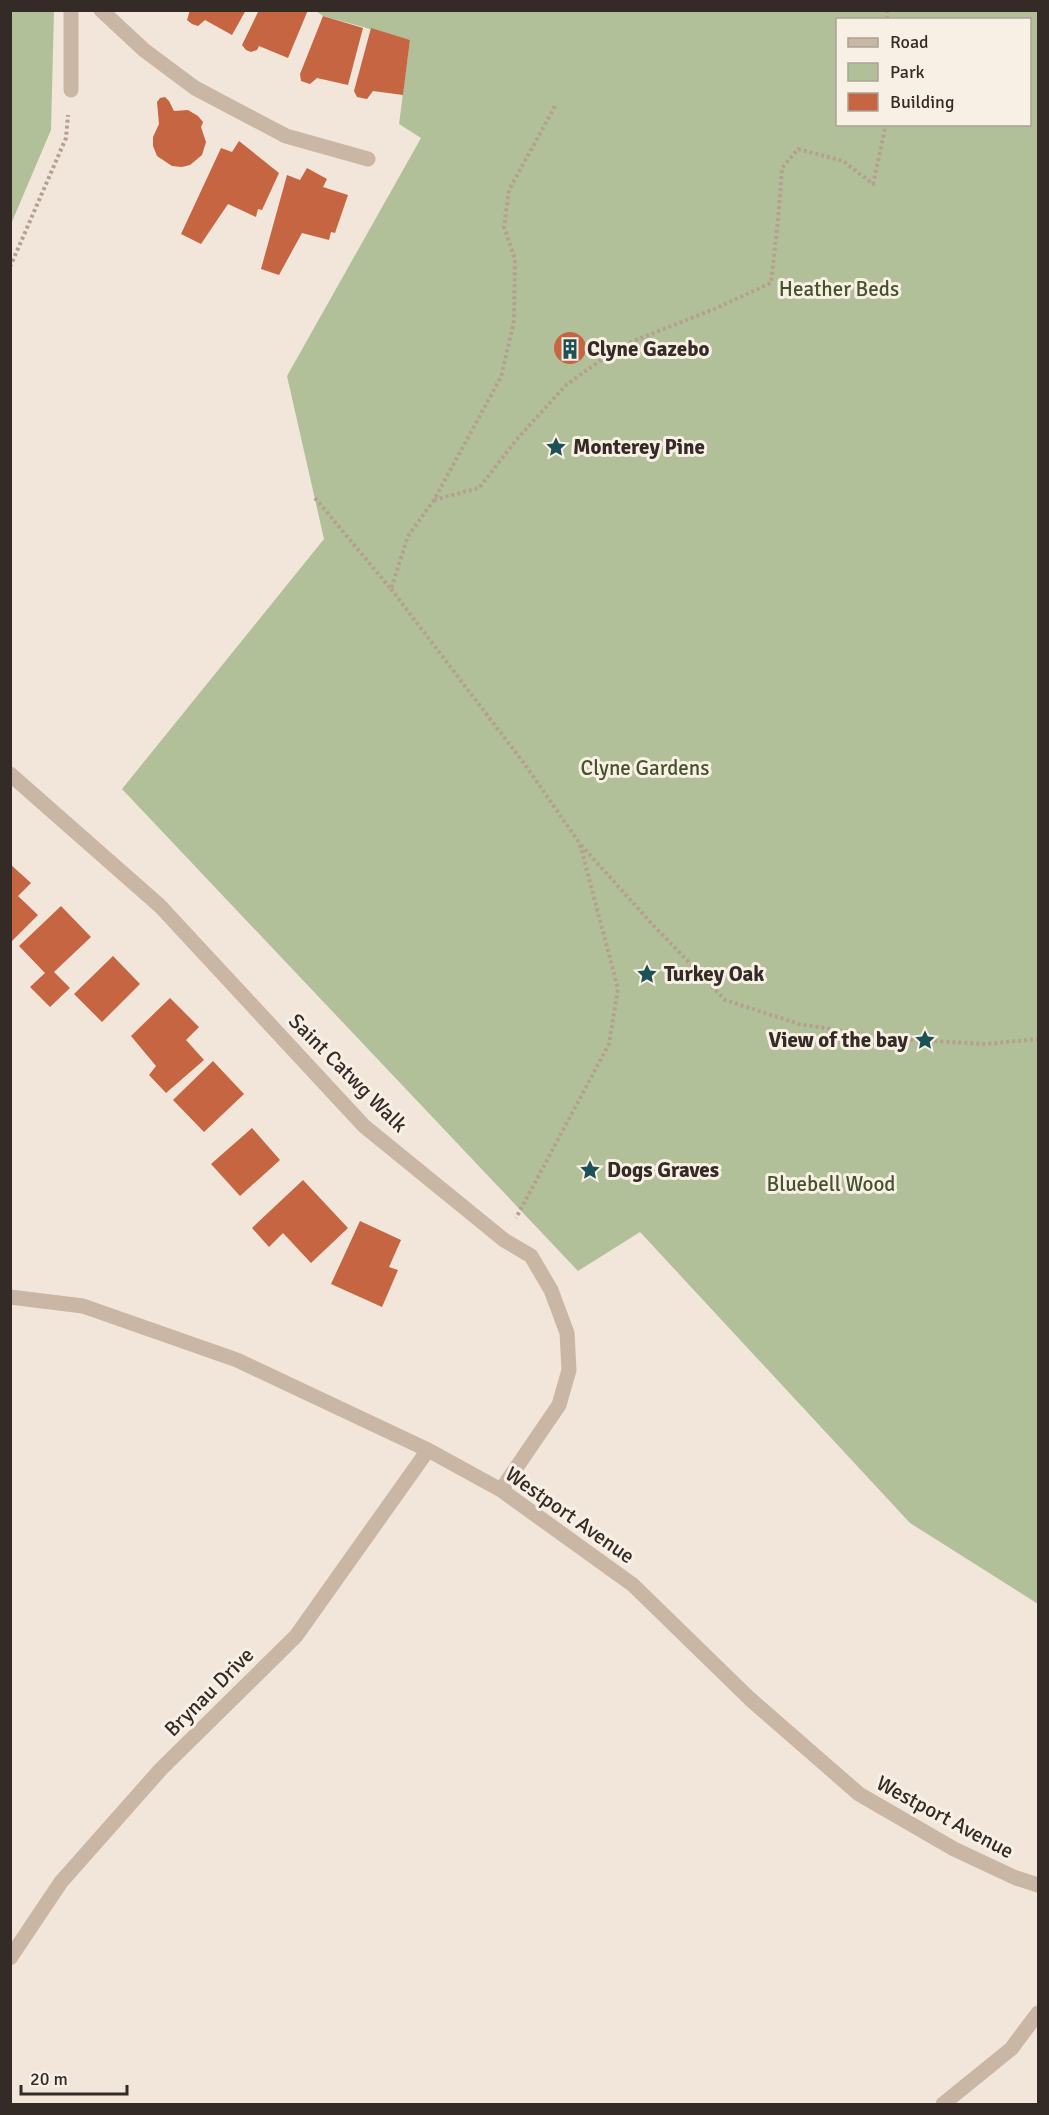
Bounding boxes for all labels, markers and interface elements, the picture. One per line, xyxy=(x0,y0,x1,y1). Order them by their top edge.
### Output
legend xyxy=(836,18,1031,126)
text: Road xyxy=(890,31,929,53)
text: Park xyxy=(890,61,925,83)
text: Building xyxy=(890,91,954,113)
park label: Heather Beds xyxy=(779,276,899,302)
place label: Clyne Gazebo xyxy=(587,336,710,362)
building icon: Clyne Gazebo xyxy=(558,337,582,361)
place label: Monterey Pine xyxy=(573,434,705,460)
place icon: Monterey Pine xyxy=(544,435,568,459)
park label: Clyne Gardens xyxy=(581,755,709,781)
place label: Turkey Oak xyxy=(664,961,764,987)
place icon: Turkey Oak xyxy=(635,962,659,986)
street label: Saint Catwg Walk xyxy=(283,1008,413,1138)
place label: View of the bay xyxy=(769,1027,909,1053)
place icon: View of the bay xyxy=(913,1028,937,1052)
place label: Dogs Graves xyxy=(607,1157,719,1183)
place icon: Dogs Graves xyxy=(578,1158,602,1182)
park label: Bluebell Wood xyxy=(767,1171,895,1197)
street label: Westport Avenue xyxy=(500,1461,640,1569)
street label: Brynau Drive xyxy=(159,1642,259,1742)
street label: Westport Avenue xyxy=(872,1770,1018,1864)
scale bar xyxy=(21,2058,128,2096)
text: 20 m xyxy=(30,2068,68,2090)

